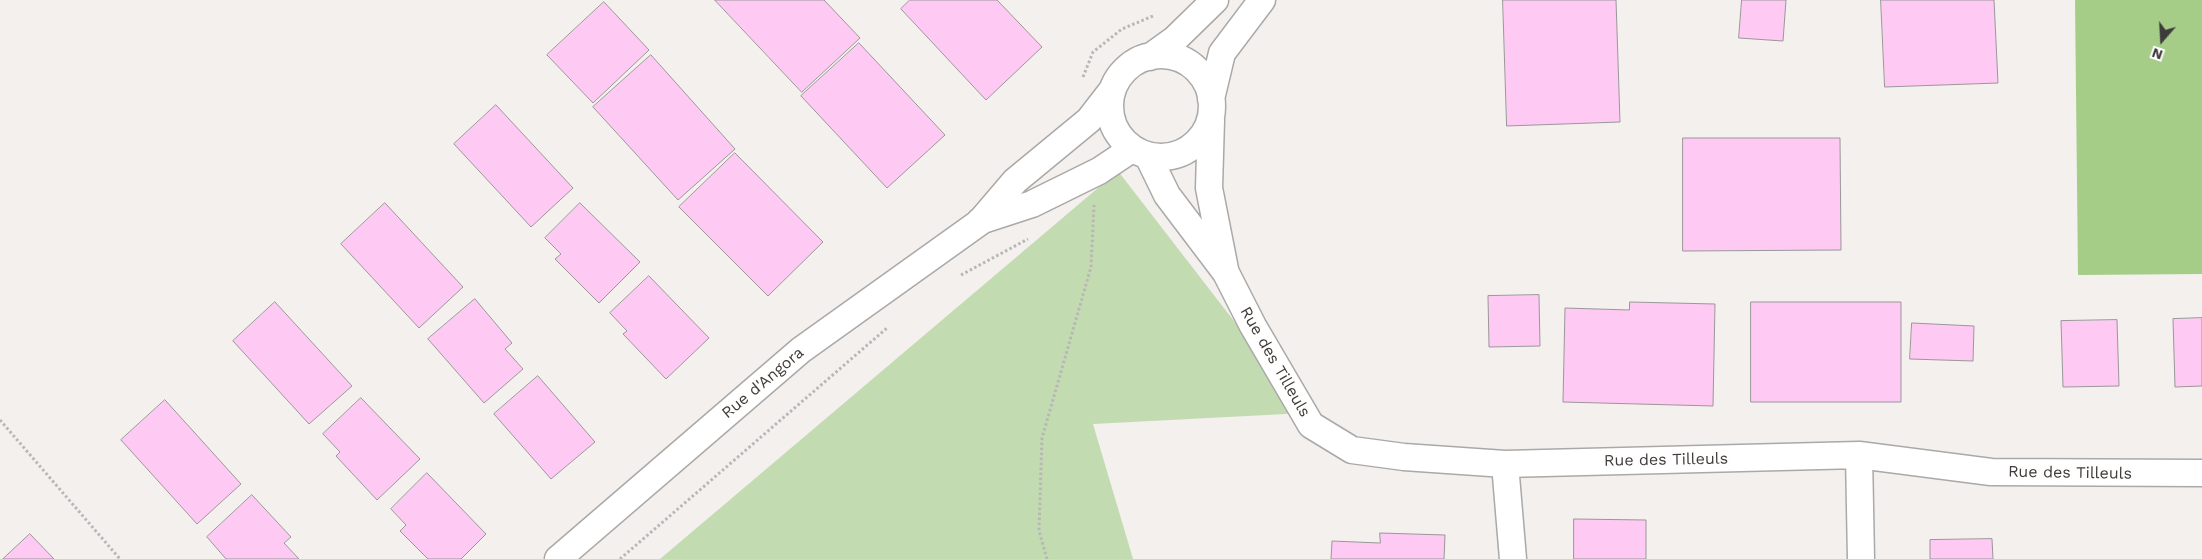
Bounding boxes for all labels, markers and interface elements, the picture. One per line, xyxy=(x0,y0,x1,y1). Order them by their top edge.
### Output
north arrow xyxy=(2137,15,2187,65)
text: N xyxy=(2150,45,2165,63)
street label: Rue des Tilleuls xyxy=(1236,303,1314,421)
street label: Rue d'Angora xyxy=(718,343,808,423)
street label: Rue des Tilleuls xyxy=(1604,449,1728,471)
street label: Rue des Tilleuls xyxy=(2008,462,2132,484)

